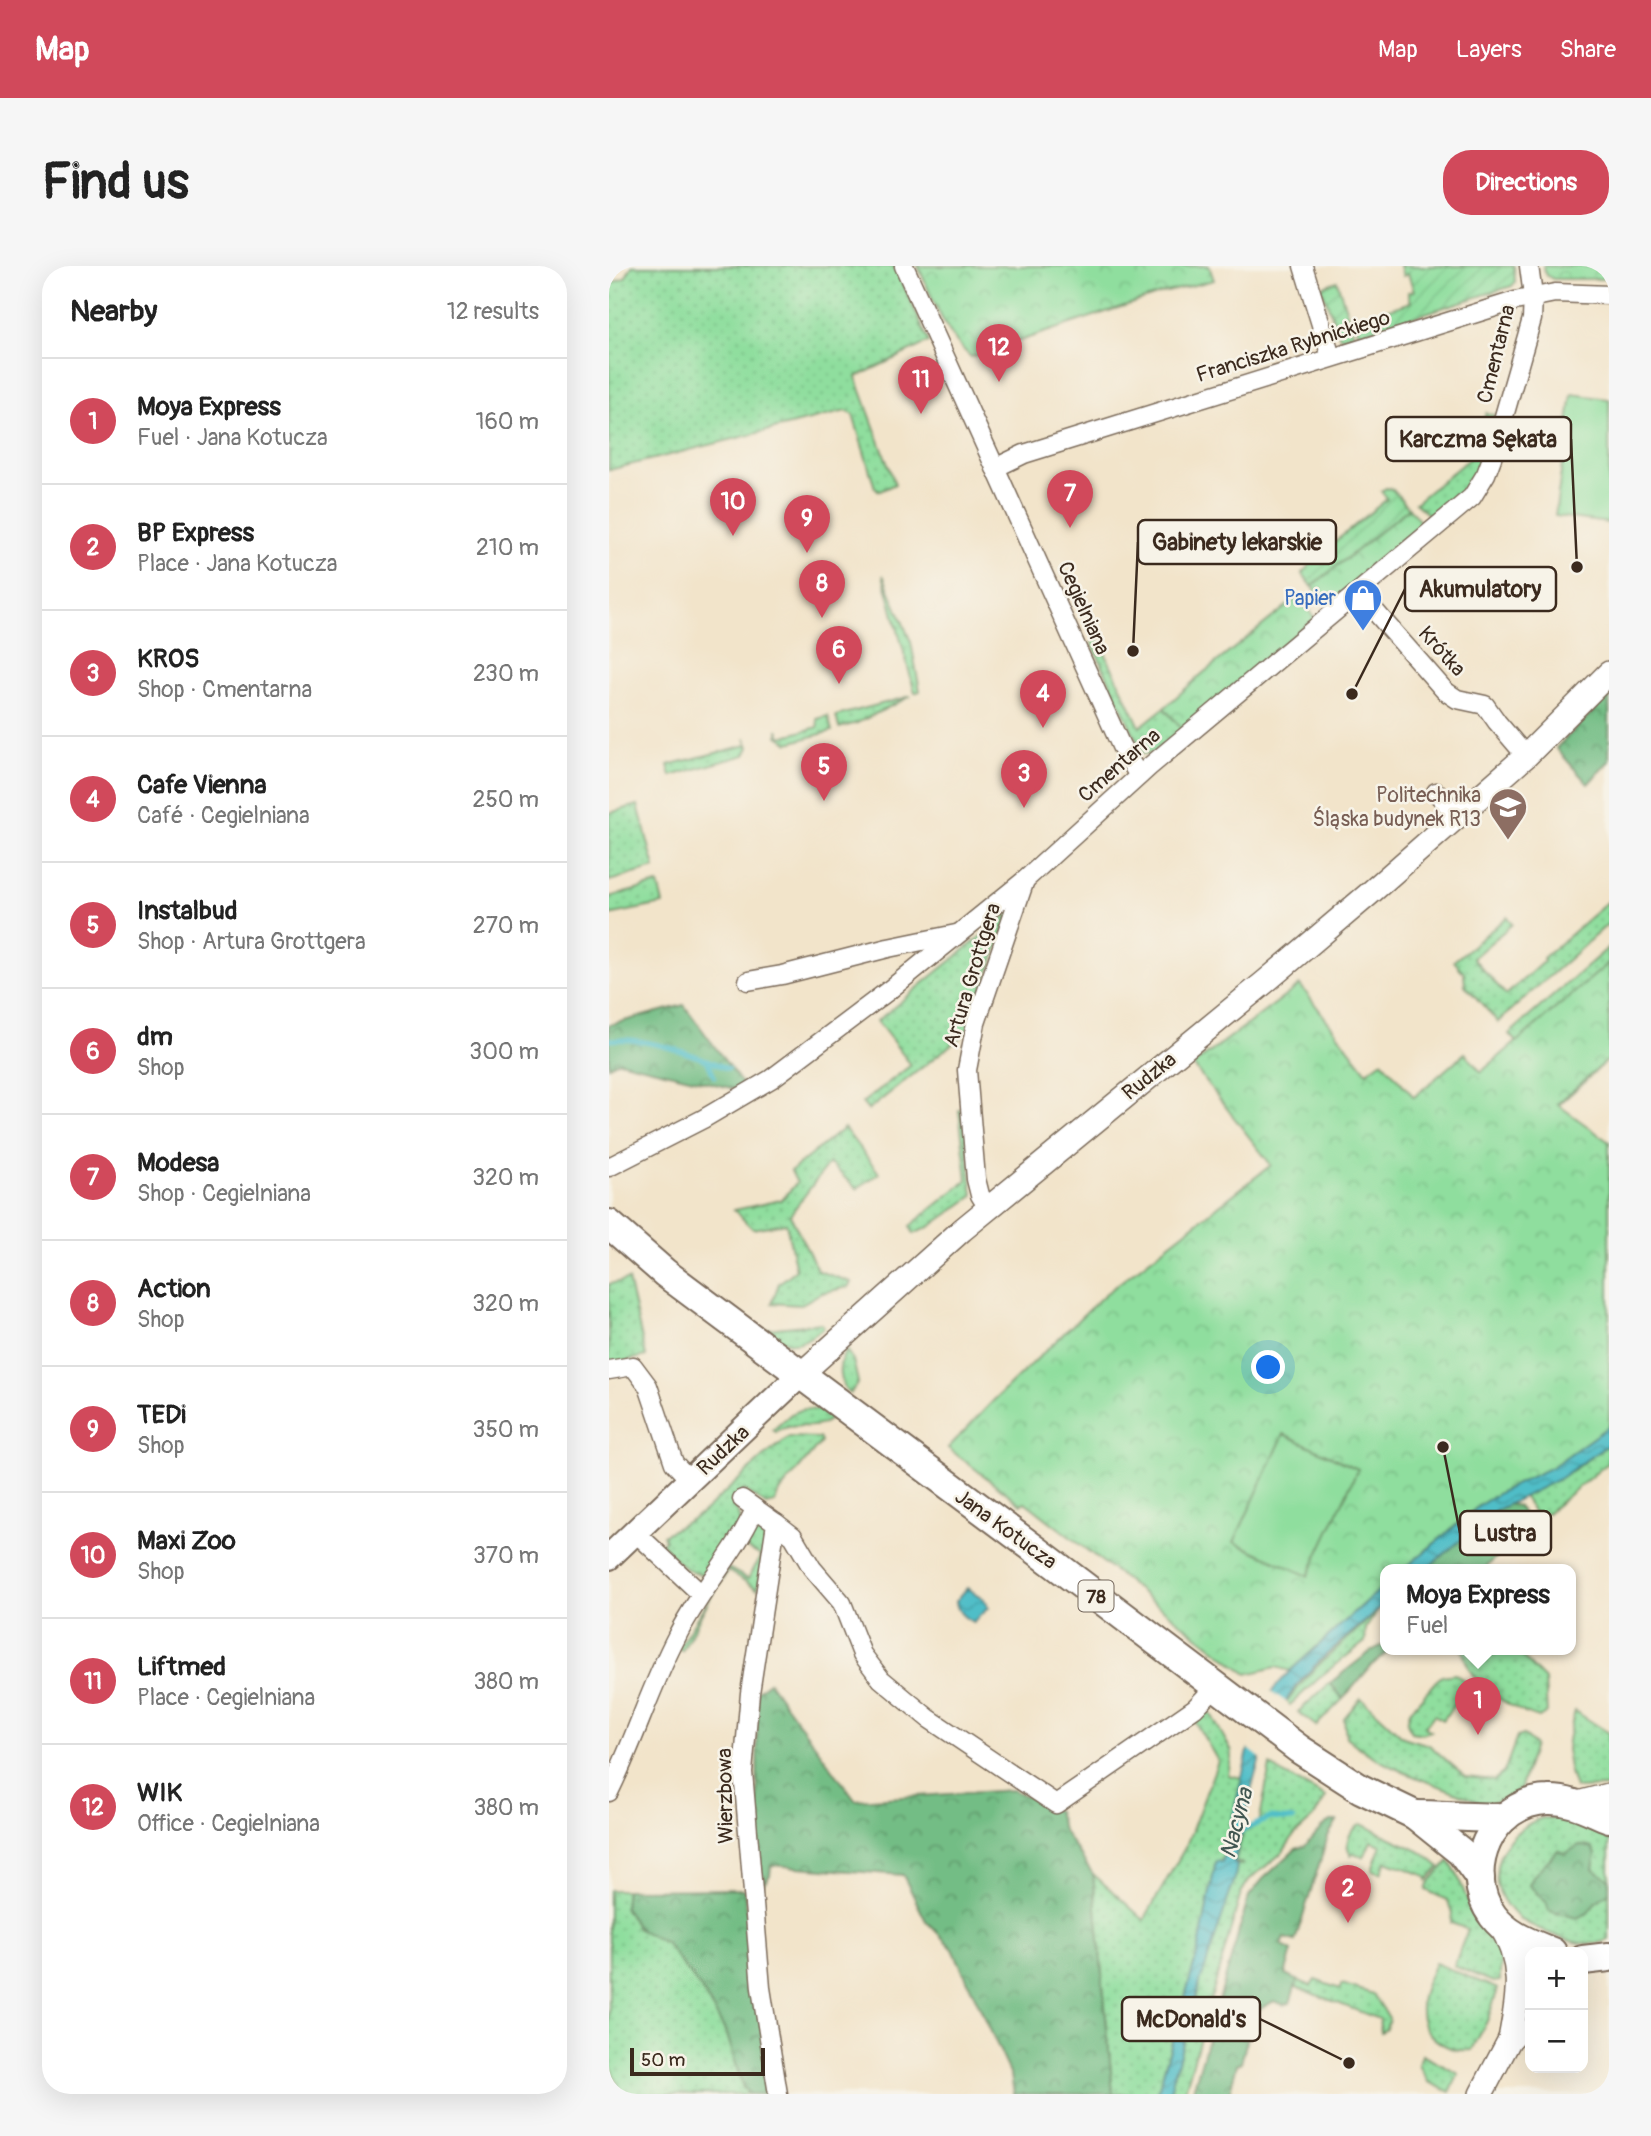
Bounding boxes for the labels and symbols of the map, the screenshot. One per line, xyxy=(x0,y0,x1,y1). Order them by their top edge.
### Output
street label: Cmentarna xyxy=(1471,302,1522,406)
street label: Franciszka Rybnickiego xyxy=(1193,304,1393,389)
pin: 12 xyxy=(976,324,1022,382)
pin: 11 xyxy=(898,356,944,414)
callout: Karczma Sękata xyxy=(1386,417,1571,461)
text: Karczma Sękata xyxy=(1399,425,1557,454)
pin: 7 xyxy=(1047,470,1093,528)
pin: 10 xyxy=(710,478,756,536)
pin: 9 xyxy=(784,495,830,553)
callout: Gabinety lekarskie xyxy=(1138,520,1336,564)
text: Gabinety lekarskie xyxy=(1152,528,1323,557)
street label: Cegielniana xyxy=(1051,557,1116,659)
pin: 8 xyxy=(799,560,845,618)
callout: Akumulatory xyxy=(1405,567,1556,611)
text: Akumulatory xyxy=(1419,575,1541,604)
shop icon: Papier xyxy=(1342,577,1384,632)
place label: Papier xyxy=(1284,585,1336,612)
street label: Krótka xyxy=(1412,621,1471,682)
pin: 6 xyxy=(816,626,862,684)
pin: 4 xyxy=(1020,670,1066,728)
street label: Cmentarna xyxy=(1073,722,1166,809)
pin: 5 xyxy=(801,743,847,801)
pin: 3 xyxy=(1001,750,1047,808)
place label: Politechnika Śląska budynek R13 xyxy=(1313,782,1481,833)
school or university icon: Politechnika Śląska budynek R13 xyxy=(1487,786,1529,841)
street label: Artura Grottgera xyxy=(938,900,1007,1051)
street label: Rudzka xyxy=(1117,1046,1182,1107)
your location xyxy=(1251,1350,1285,1384)
street label: Rudzka xyxy=(691,1419,755,1482)
street label: Jana Kotucza xyxy=(949,1483,1062,1576)
callout: Lustra xyxy=(1460,1511,1551,1555)
text: Lustra xyxy=(1474,1519,1537,1548)
road number: 78 xyxy=(1079,1580,1113,1612)
pin: 1 xyxy=(1455,1677,1501,1735)
street label: Wierzbowa xyxy=(711,1748,740,1844)
water label: Nacyna xyxy=(1213,1784,1260,1861)
pin: 2 xyxy=(1325,1865,1371,1923)
callout: McDonald's xyxy=(1122,1997,1260,2041)
text: McDonald's xyxy=(1136,2005,1247,2034)
scale bar xyxy=(630,2045,765,2077)

